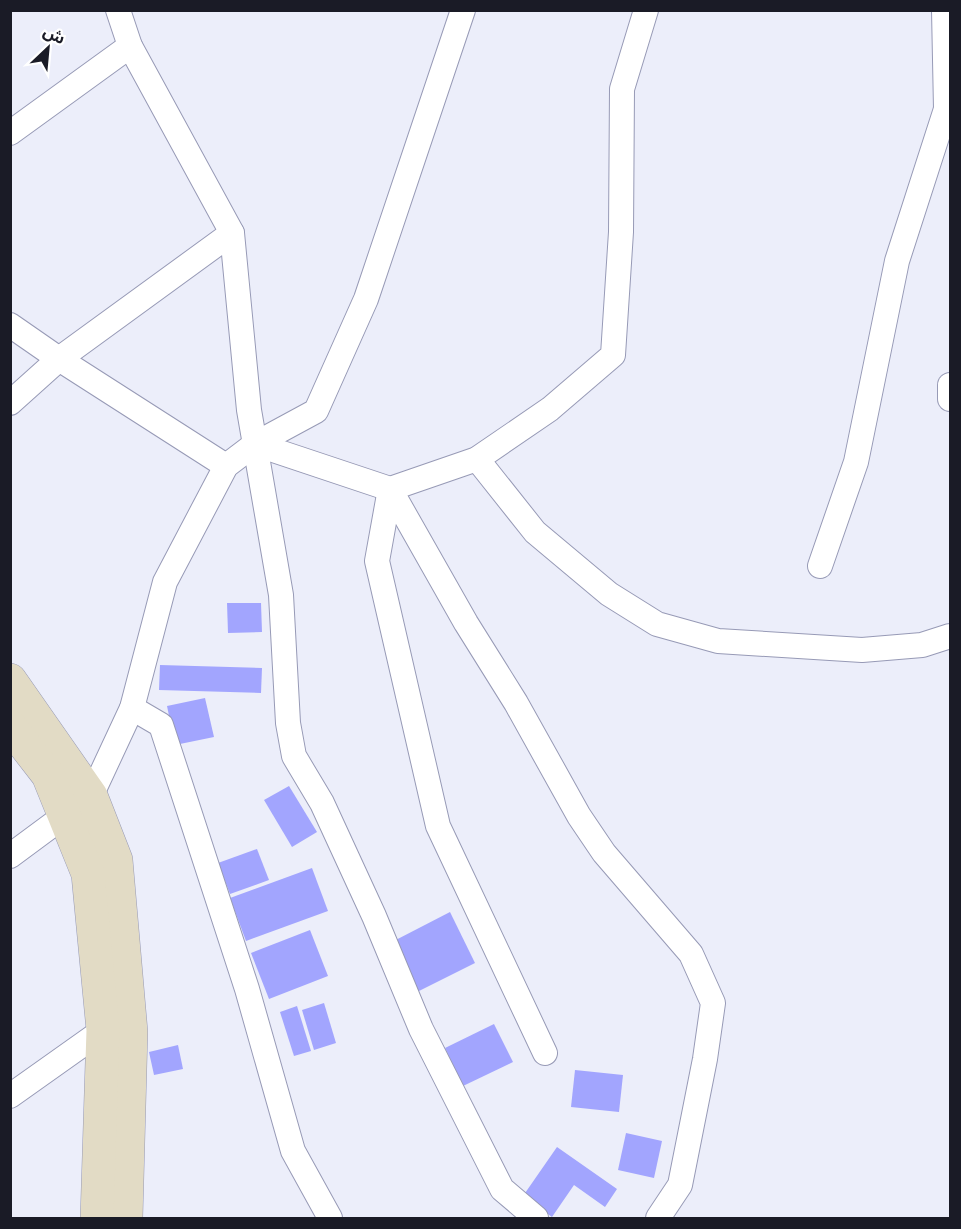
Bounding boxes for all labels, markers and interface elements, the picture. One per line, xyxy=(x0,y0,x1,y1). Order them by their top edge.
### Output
north arrow xyxy=(18,18,78,78)
text: ش xyxy=(40,21,69,49)

